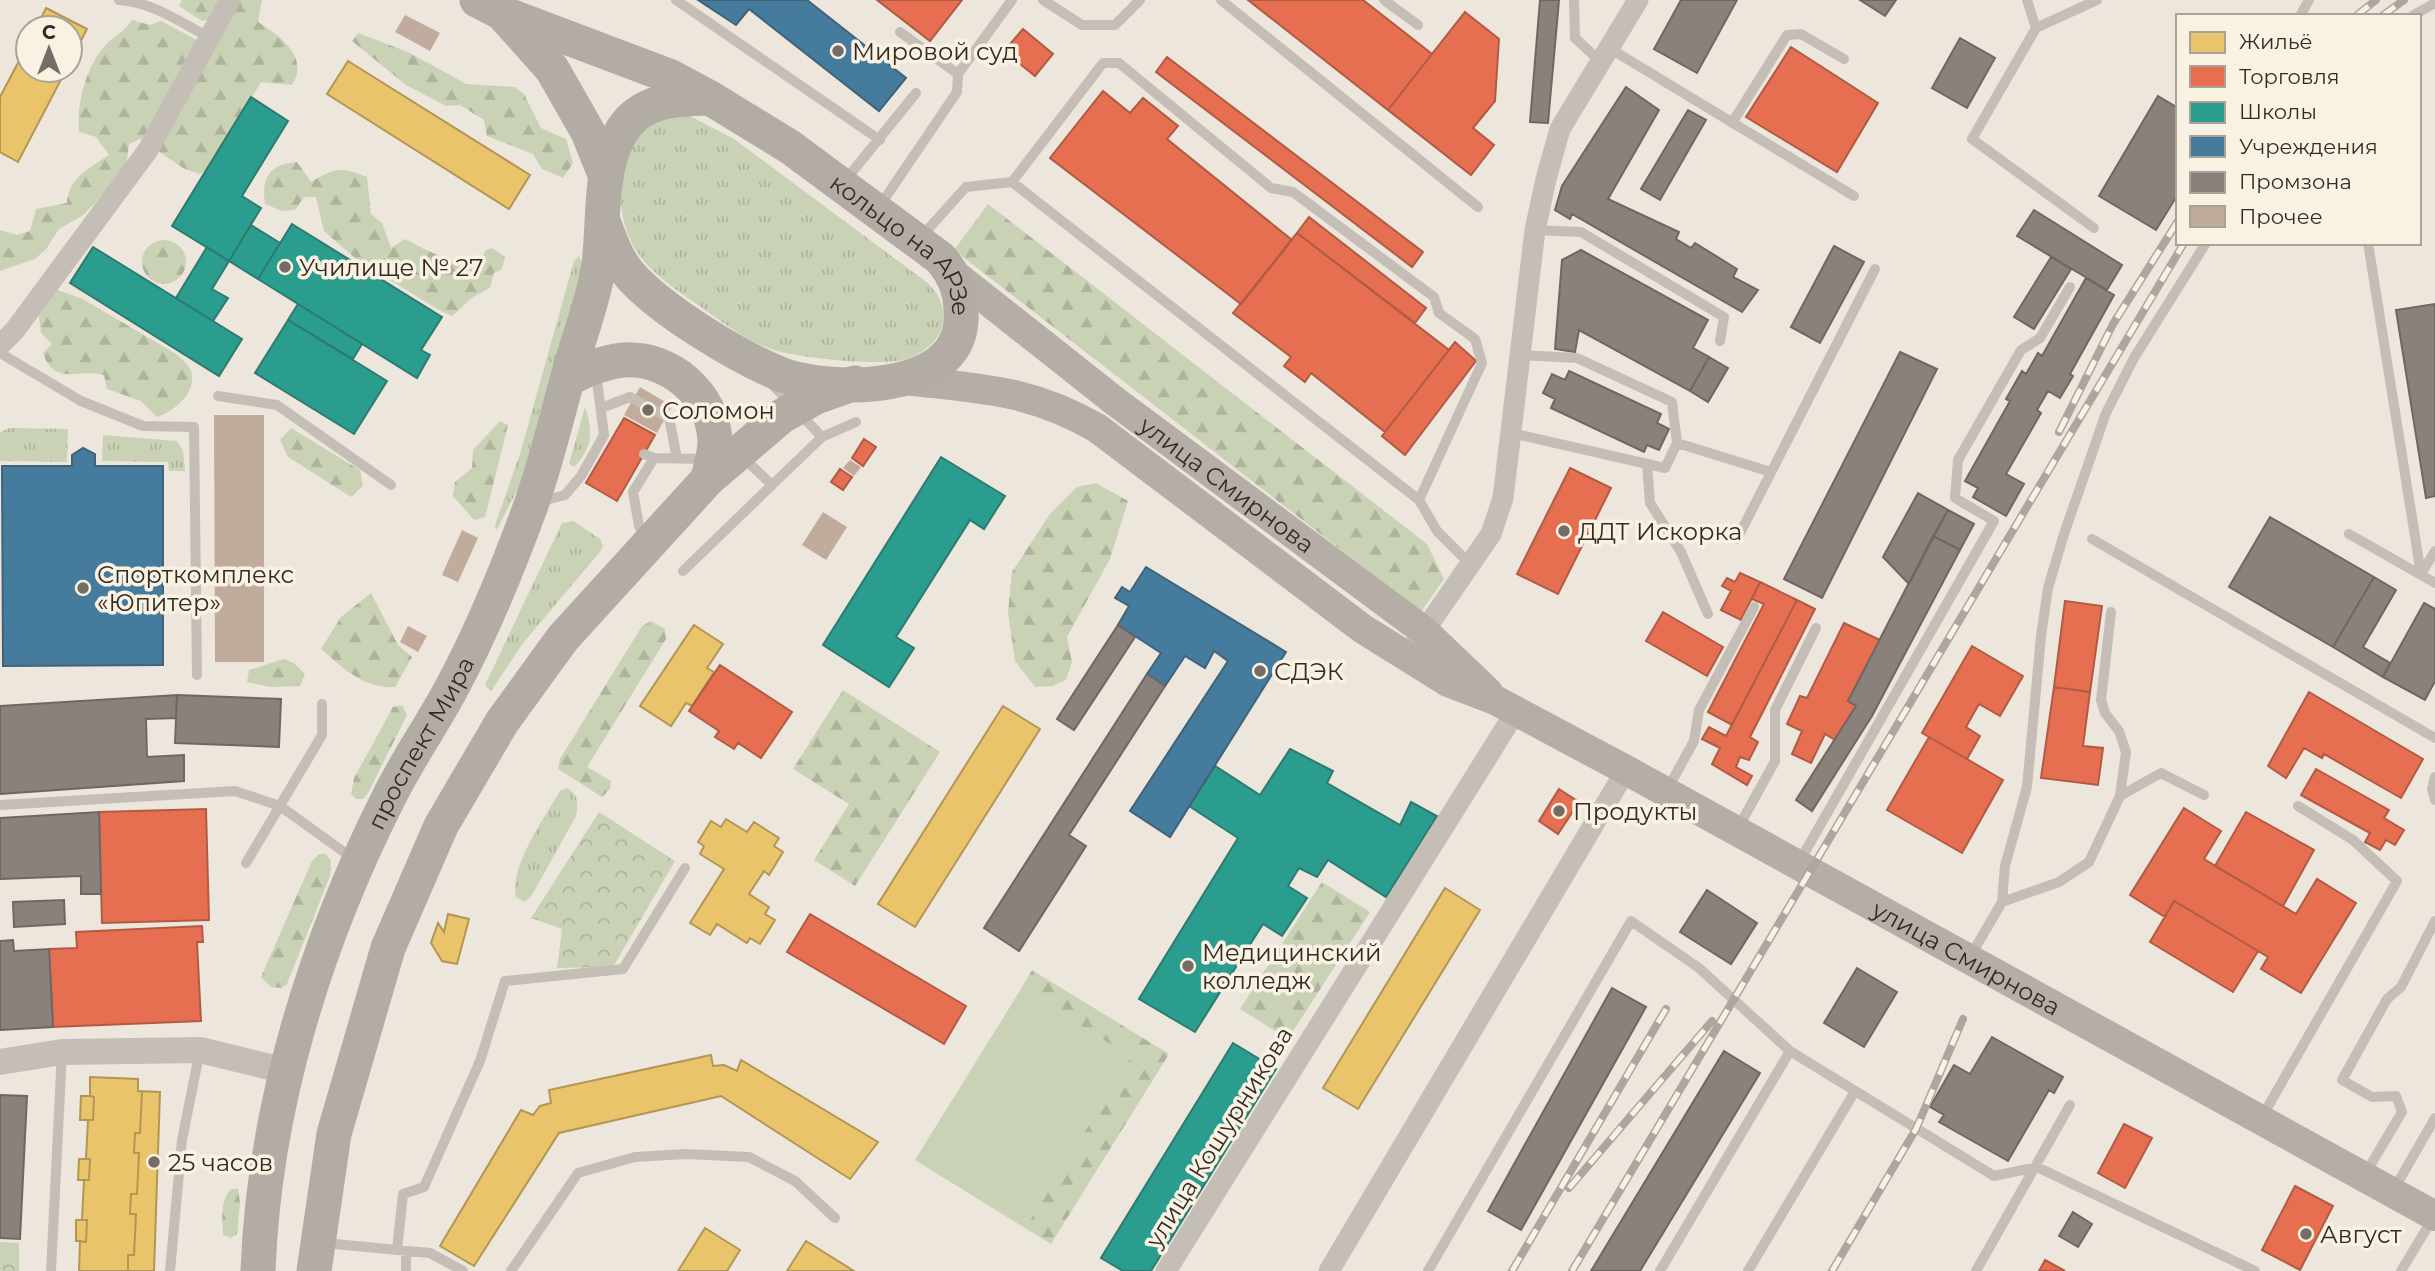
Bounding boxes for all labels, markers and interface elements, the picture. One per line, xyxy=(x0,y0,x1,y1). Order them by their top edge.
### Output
north arrow xyxy=(14,14,84,84)
legend xyxy=(2176,14,2421,245)
text: С xyxy=(42,21,56,44)
text: Жильё xyxy=(2239,29,2313,54)
place label: Мировой суд xyxy=(852,37,1018,66)
marker: Мировой суд xyxy=(830,43,846,59)
text: Торговля xyxy=(2239,64,2340,89)
text: Школы xyxy=(2239,99,2317,124)
text: Учреждения xyxy=(2239,134,2378,159)
street label: кольцо на АРЗе xyxy=(825,167,976,317)
text: Промзона xyxy=(2239,169,2352,194)
text: Прочее xyxy=(2239,204,2323,229)
place label: Училище № 27 xyxy=(299,253,483,282)
marker: Училище № 27 xyxy=(277,259,293,275)
place label: Соломон xyxy=(662,396,775,425)
marker: Соломон xyxy=(640,402,656,418)
street label: улица Смирнова xyxy=(1133,410,1320,559)
place label: ДДТ Искорка xyxy=(1578,517,1742,546)
marker: ДДТ Искорка xyxy=(1556,523,1572,539)
place label: Спорткомплекс «Юпитер» xyxy=(97,560,294,617)
marker: Спорткомплекс «Юпитер» xyxy=(75,580,91,596)
street label: проспект Мира xyxy=(361,652,480,834)
place label: СДЭК xyxy=(1274,657,1344,686)
marker: СДЭК xyxy=(1252,663,1268,679)
place label: Продукты xyxy=(1573,797,1697,826)
marker: Продукты xyxy=(1551,803,1567,819)
street label: улица Смирнова xyxy=(1866,894,2066,1021)
place label: Медицинский колледж xyxy=(1202,938,1381,995)
marker: Медицинский колледж xyxy=(1180,958,1196,974)
street label: улица Кошурникова xyxy=(1139,1021,1299,1254)
place label: 25 часов xyxy=(168,1148,273,1177)
marker: 25 часов xyxy=(146,1154,162,1170)
place label: Август xyxy=(2320,1220,2402,1249)
marker: Август xyxy=(2298,1226,2314,1242)

